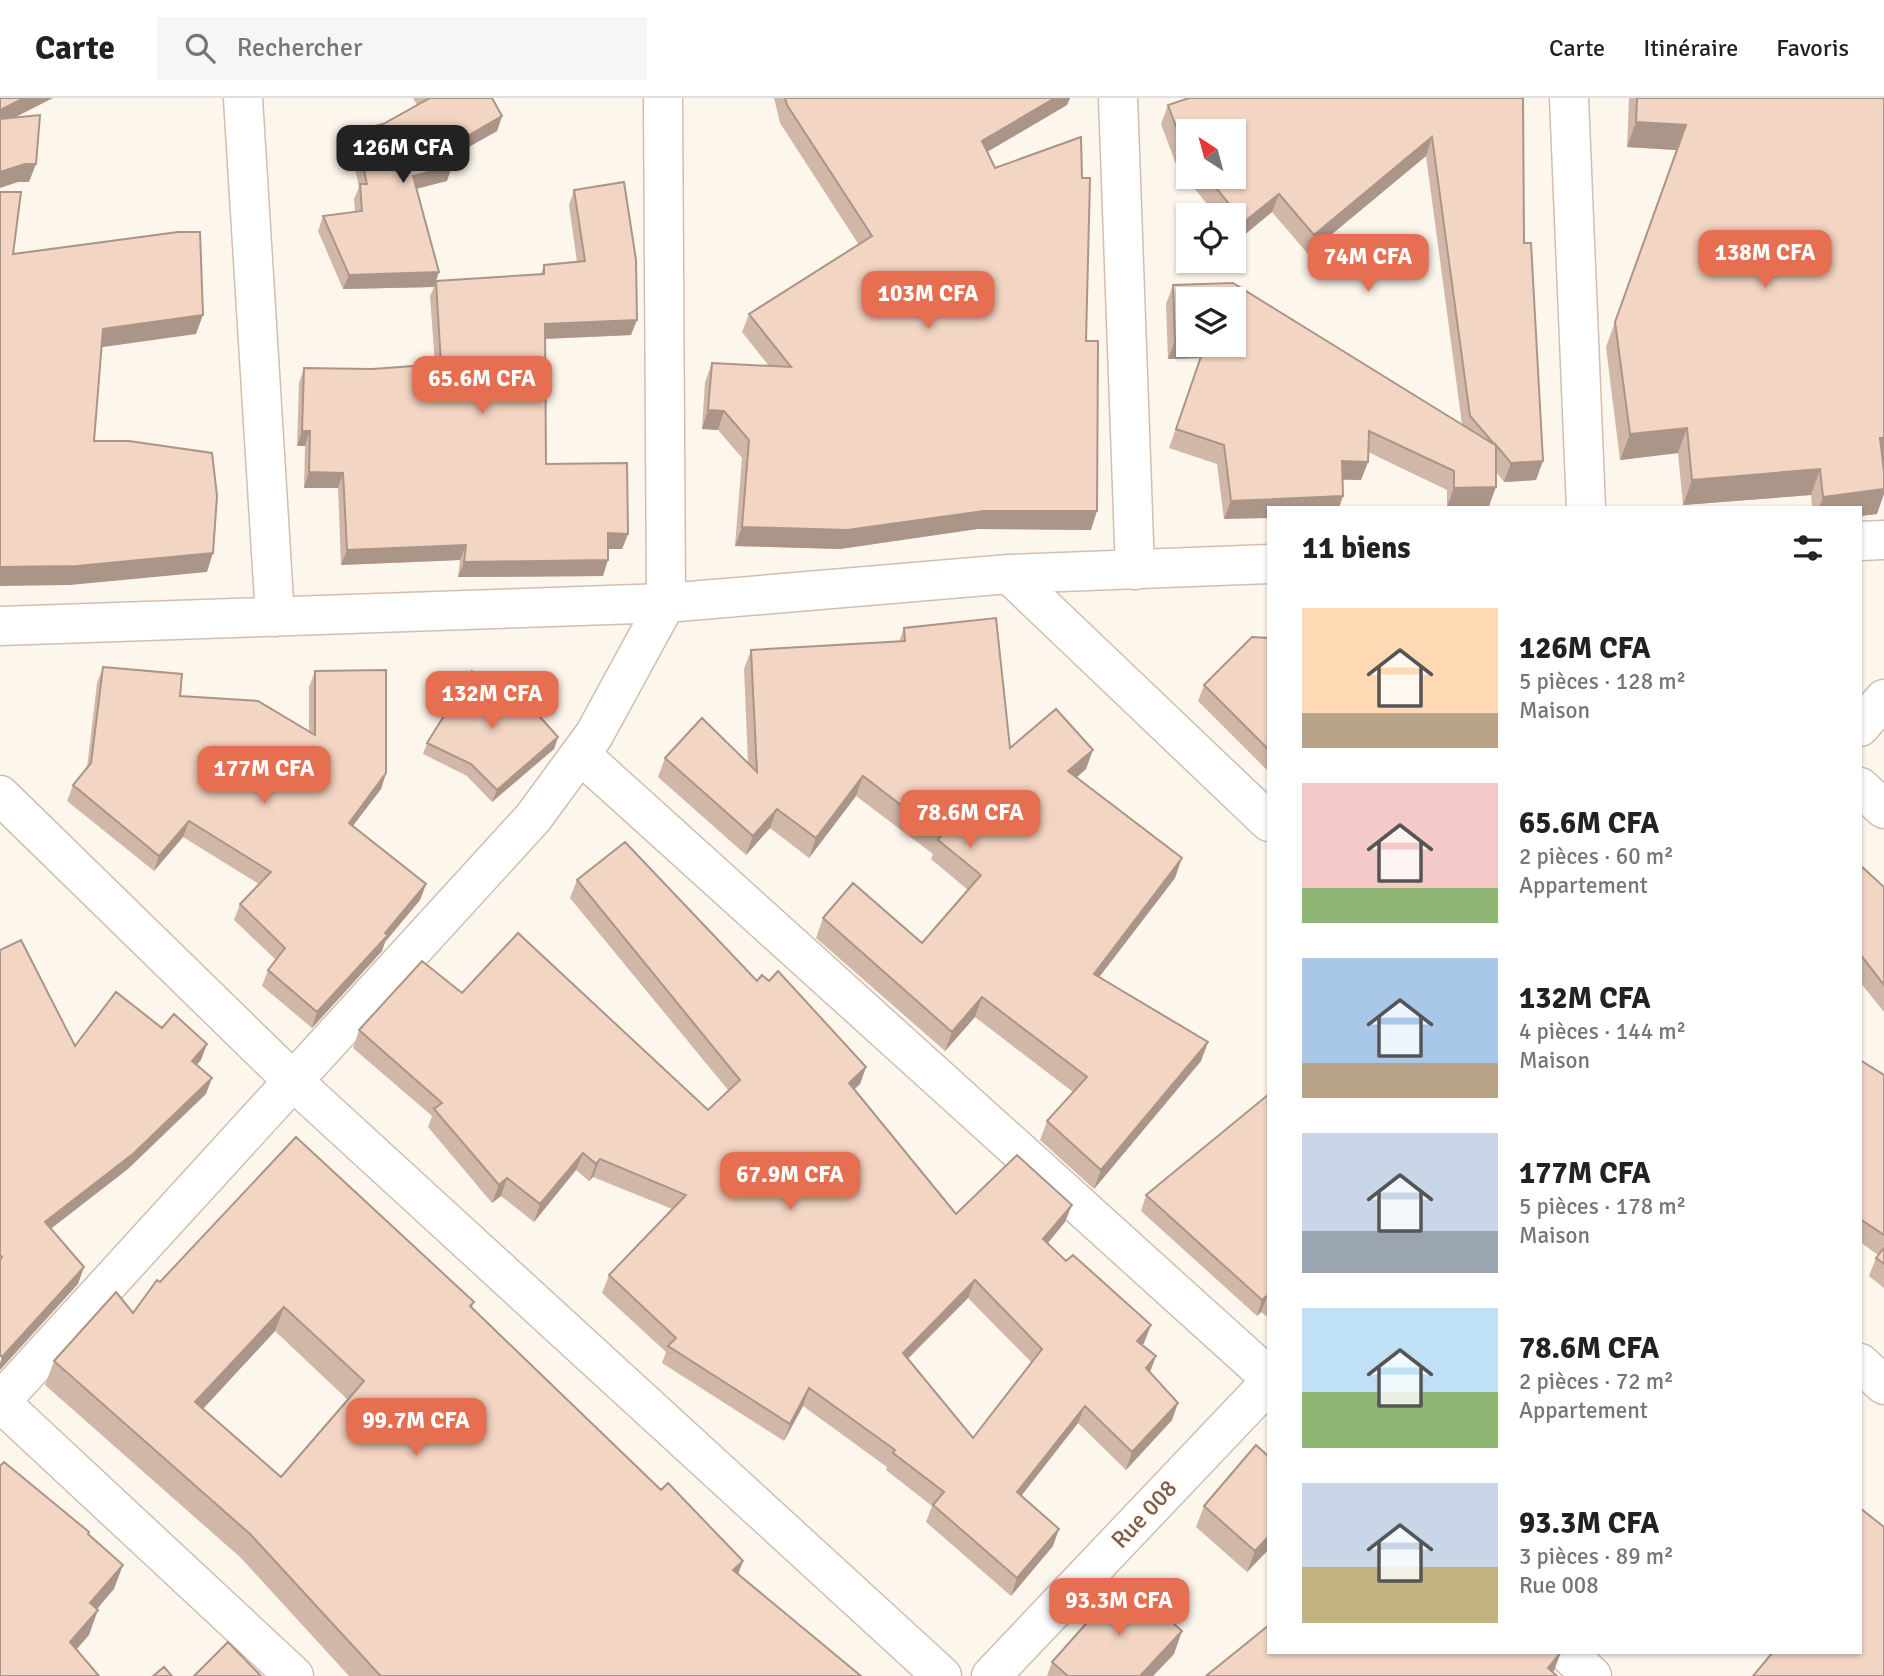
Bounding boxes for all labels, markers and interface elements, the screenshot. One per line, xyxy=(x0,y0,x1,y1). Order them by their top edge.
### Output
search box xyxy=(157,17,647,80)
text: Carte xyxy=(35,28,115,69)
icon: search xyxy=(181,29,219,67)
text: Rechercher xyxy=(237,32,363,64)
text: Carte xyxy=(1549,33,1605,63)
text: Itinéraire xyxy=(1643,33,1738,63)
text: Favoris xyxy=(1776,33,1849,63)
north arrow xyxy=(1176,119,1246,189)
map controls xyxy=(1176,119,1246,357)
pin: 126M CFA xyxy=(331,126,475,185)
text: 126M CFA xyxy=(353,133,454,162)
button: locate xyxy=(1176,203,1246,273)
pin: 138M CFA xyxy=(1693,230,1837,290)
pin: 74M CFA xyxy=(1303,234,1433,294)
text: 138M CFA xyxy=(1715,238,1816,267)
text: 74M CFA xyxy=(1324,242,1412,271)
pin: 103M CFA xyxy=(856,272,1000,331)
text: 103M CFA xyxy=(878,279,979,308)
button: layers xyxy=(1176,287,1246,357)
pin: 65.6M CFA xyxy=(402,356,562,416)
text: 65.6M CFA xyxy=(428,364,536,393)
icon: filters xyxy=(1789,529,1827,567)
text: 11 biens xyxy=(1302,530,1411,567)
text: 126M CFA xyxy=(1519,630,1651,667)
icon: home xyxy=(1358,636,1442,720)
text: 5 pièces · 128 m² xyxy=(1519,667,1686,696)
pin: 132M CFA xyxy=(420,672,564,731)
text: 132M CFA xyxy=(442,679,543,708)
text: Maison xyxy=(1519,696,1590,725)
pin: 177M CFA xyxy=(192,746,336,806)
text: 177M CFA xyxy=(214,754,315,783)
pin: 78.6M CFA xyxy=(890,790,1050,850)
text: 78.6M CFA xyxy=(916,798,1024,827)
text: 65.6M CFA xyxy=(1519,805,1659,842)
icon: home xyxy=(1358,811,1442,895)
text: 2 pièces · 60 m² xyxy=(1519,842,1674,871)
text: Appartement xyxy=(1519,871,1648,900)
text: 132M CFA xyxy=(1519,980,1651,1017)
icon: home xyxy=(1358,986,1442,1070)
text: 4 pièces · 144 m² xyxy=(1519,1017,1686,1046)
text: Maison xyxy=(1519,1046,1590,1075)
pin: 67.9M CFA xyxy=(710,1152,870,1212)
text: 177M CFA xyxy=(1519,1155,1651,1192)
text: 67.9M CFA xyxy=(736,1160,844,1189)
icon: home xyxy=(1358,1161,1442,1245)
text: 5 pièces · 178 m² xyxy=(1519,1192,1686,1221)
text: Maison xyxy=(1519,1221,1590,1250)
text: 78.6M CFA xyxy=(1519,1330,1659,1367)
icon: home xyxy=(1358,1336,1442,1420)
text: 2 pièces · 72 m² xyxy=(1519,1367,1674,1396)
text: Appartement xyxy=(1519,1396,1648,1425)
pin: 99.7M CFA xyxy=(336,1398,496,1458)
text: 99.7M CFA xyxy=(362,1406,470,1435)
street label: Rue 008 xyxy=(1105,1473,1183,1555)
text: 93.3M CFA xyxy=(1519,1505,1659,1542)
icon: home xyxy=(1358,1511,1442,1595)
text: 3 pièces · 89 m² xyxy=(1519,1542,1674,1571)
text: Rue 008 xyxy=(1519,1571,1599,1600)
pin: 93.3M CFA xyxy=(1039,1578,1199,1638)
text: 93.3M CFA xyxy=(1065,1586,1173,1615)

